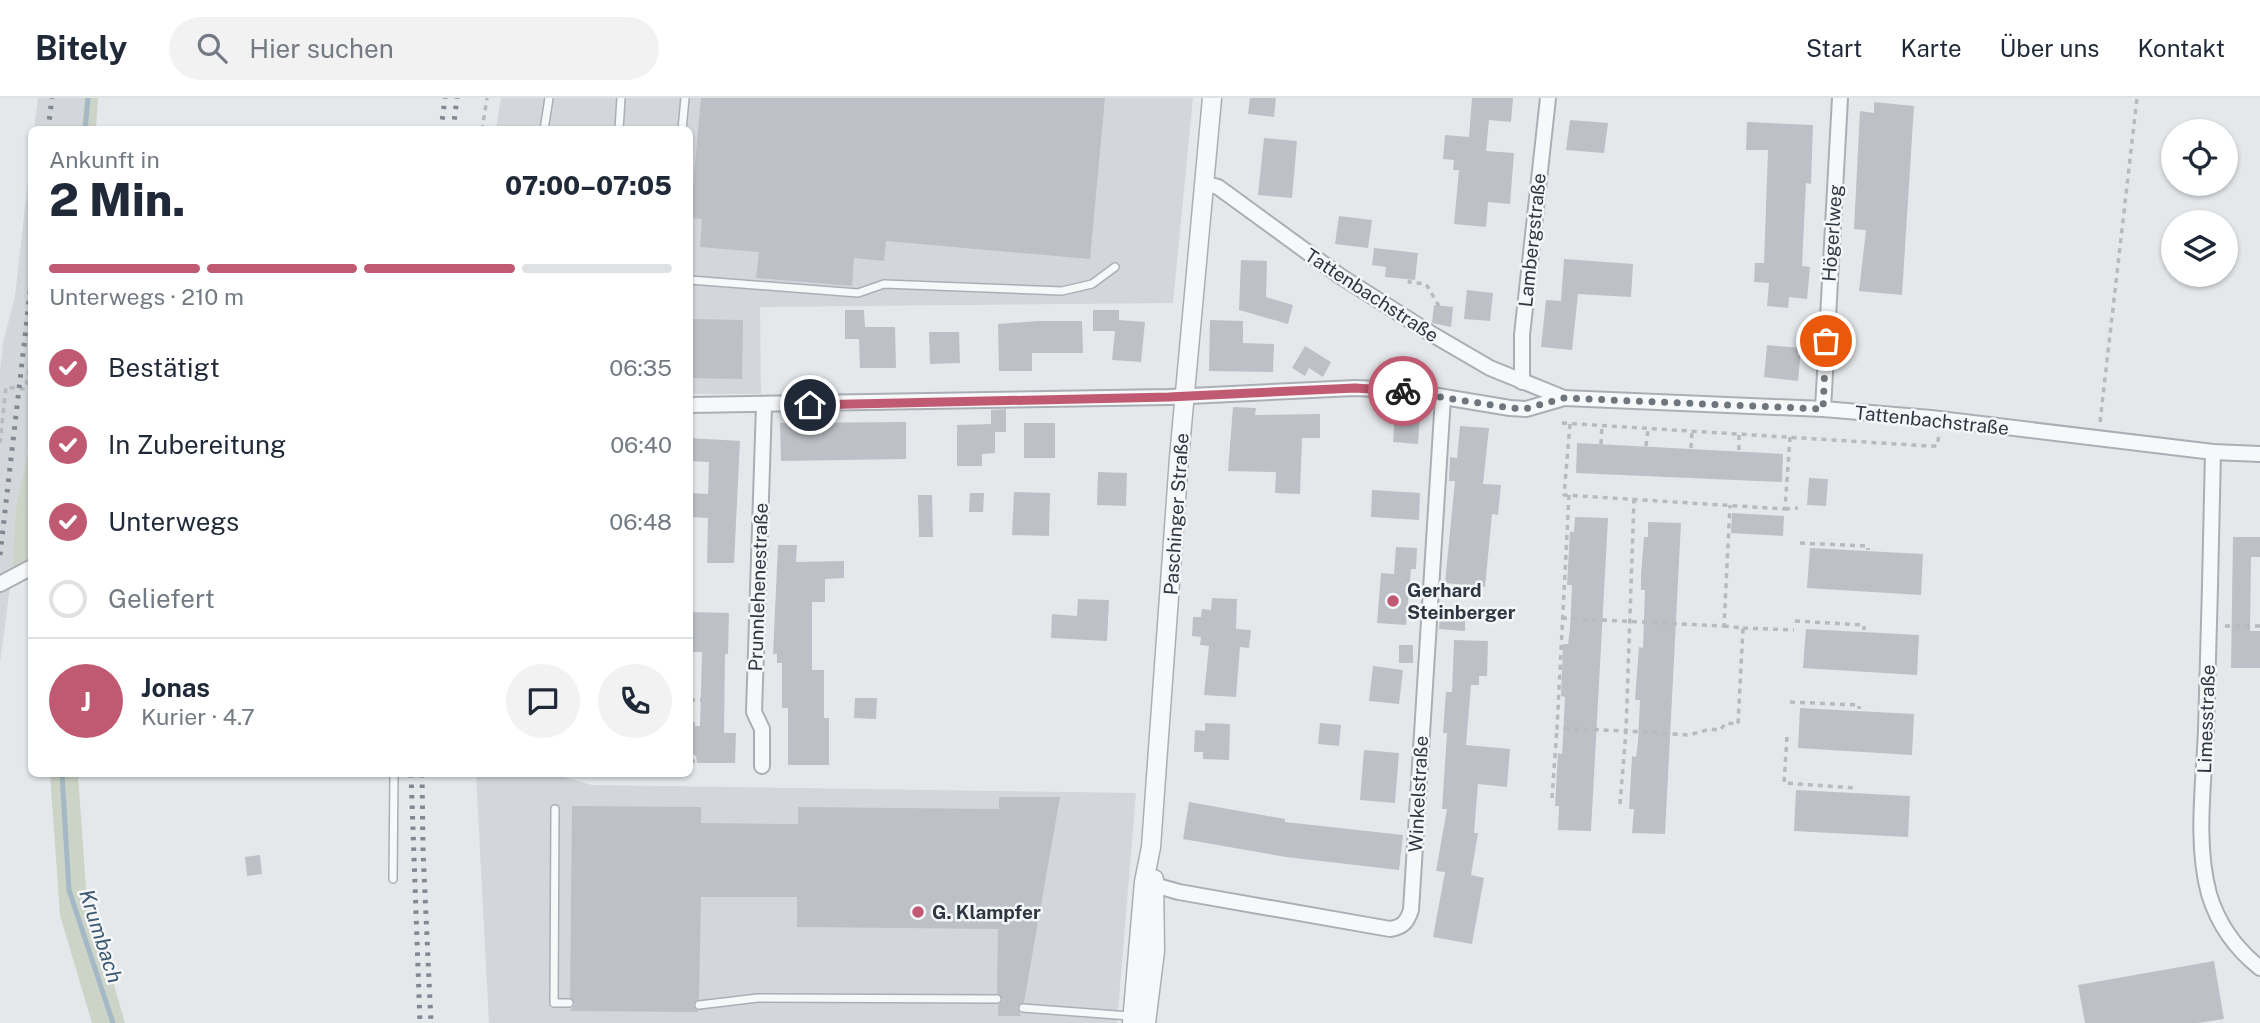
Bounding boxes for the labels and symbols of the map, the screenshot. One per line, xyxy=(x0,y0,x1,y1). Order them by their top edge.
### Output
street label: Lambergstraße xyxy=(1514,172,1550,308)
street label: Högerlweg xyxy=(1818,184,1846,282)
street label: Tattenbachstraße xyxy=(1301,244,1443,346)
pin xyxy=(1796,311,1856,371)
courier xyxy=(1368,356,1438,426)
pin xyxy=(780,375,840,435)
street label: Tattenbachstraße xyxy=(1854,401,2010,439)
street label: Paschinger Straße xyxy=(1159,432,1193,596)
street label: Prunnlehenestraße xyxy=(744,502,772,672)
place label: Gerhard Steinberger xyxy=(1407,579,1516,623)
marker: Gerhard Steinberger xyxy=(1385,593,1401,609)
street label: Limesstraße xyxy=(2193,664,2219,774)
street label: Winkelstraße xyxy=(1404,735,1432,853)
water label: Krumbach xyxy=(74,886,128,986)
place label: G. Klampfer xyxy=(932,901,1041,923)
marker: G. Klampfer xyxy=(910,904,926,920)

